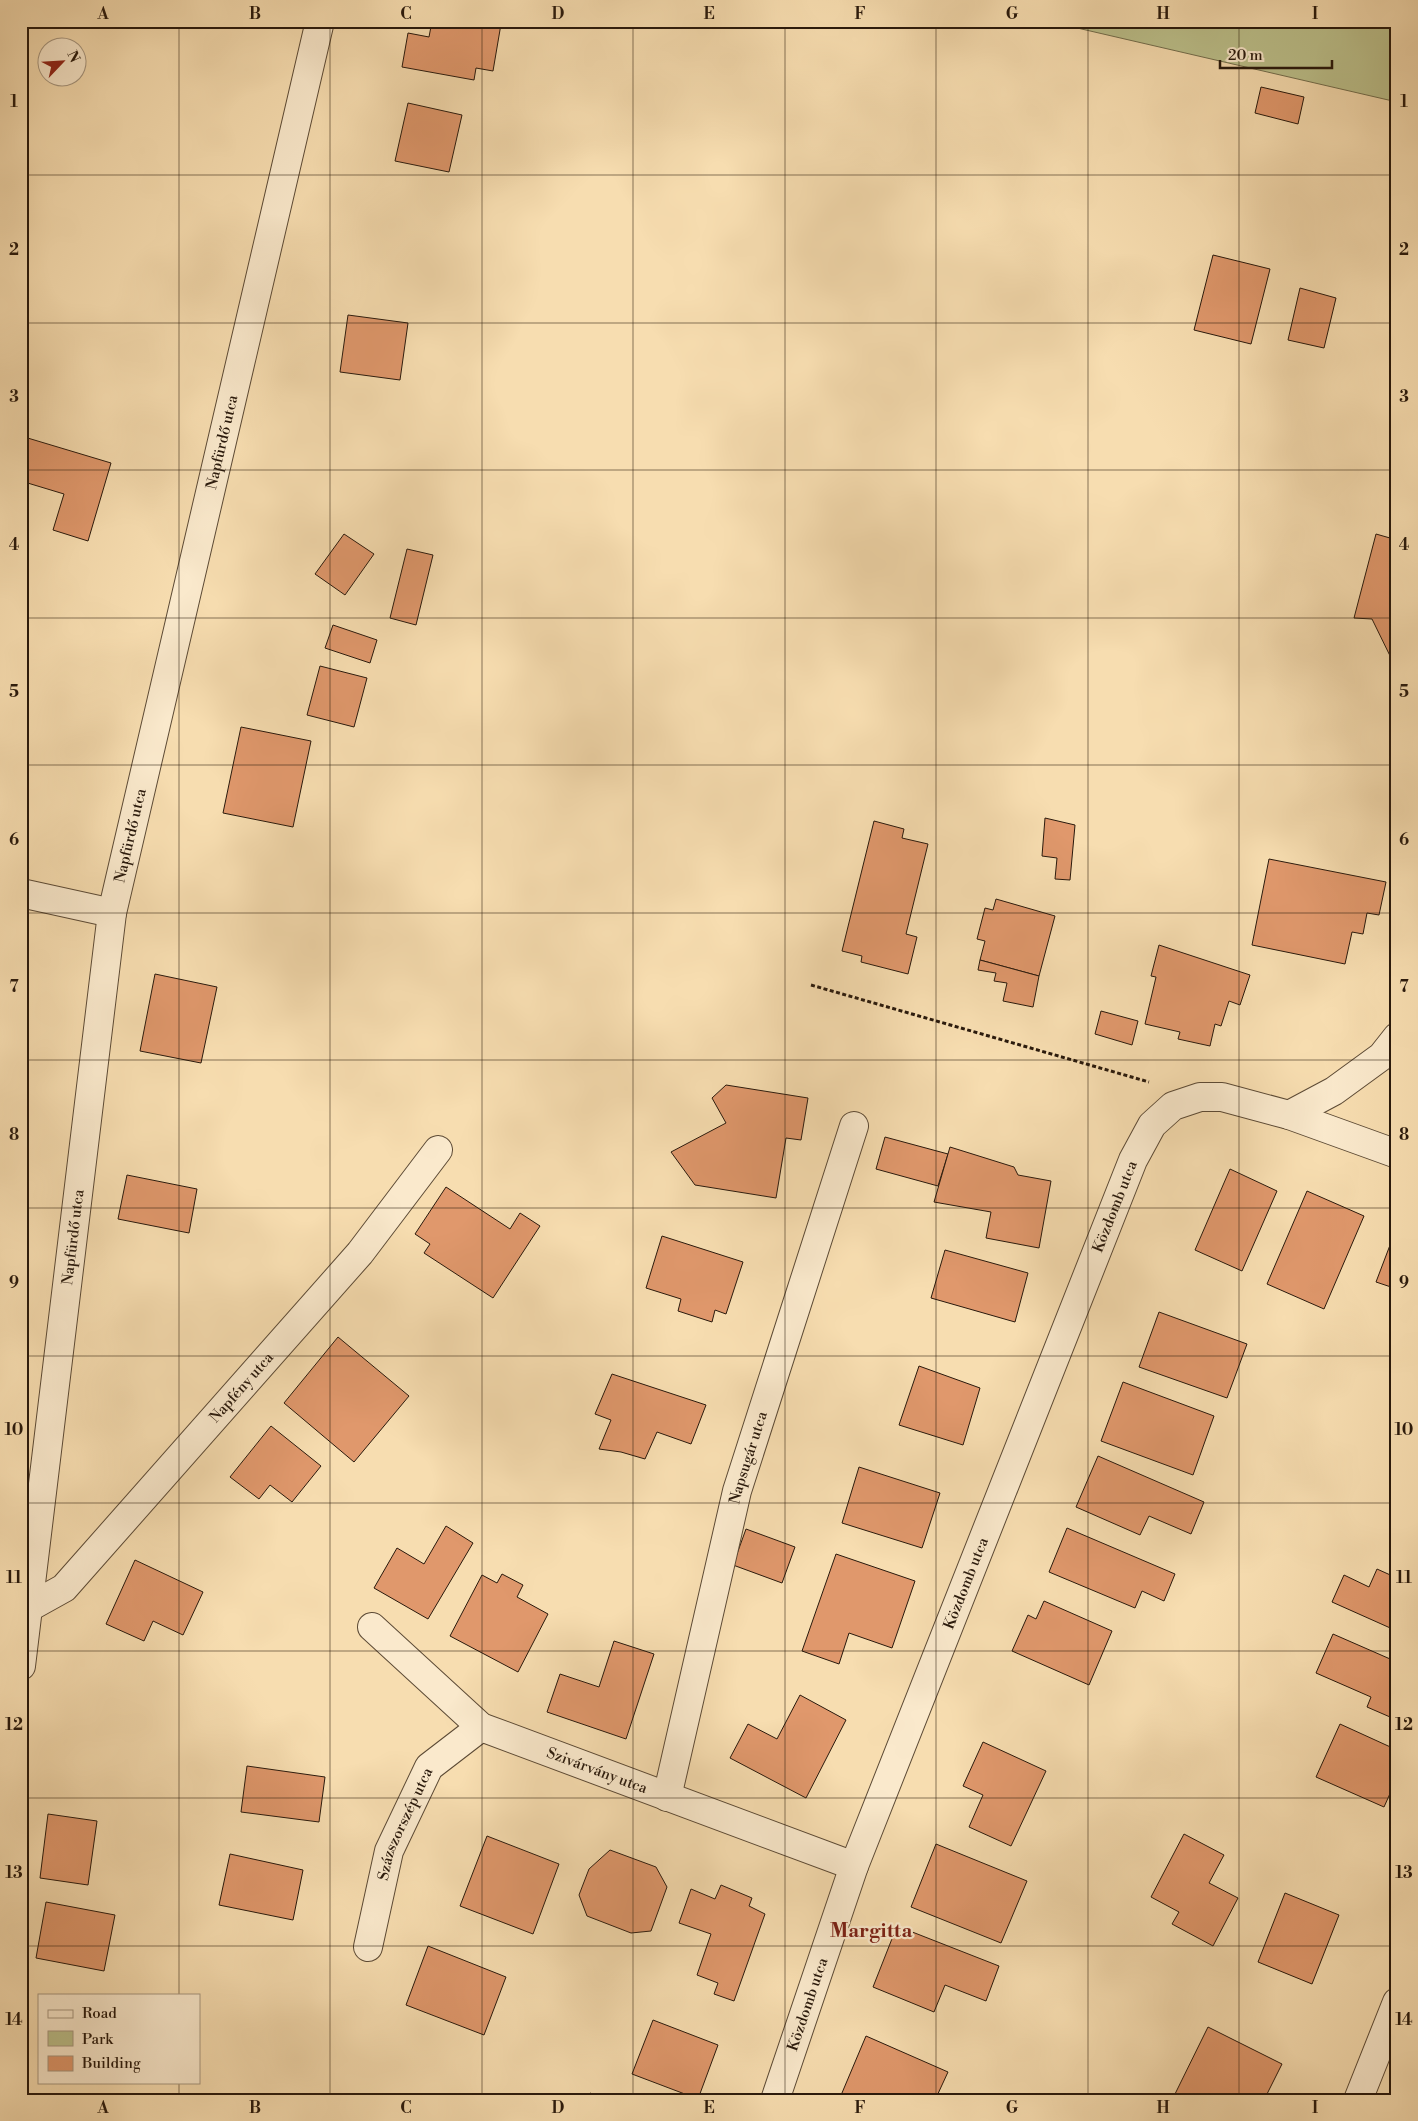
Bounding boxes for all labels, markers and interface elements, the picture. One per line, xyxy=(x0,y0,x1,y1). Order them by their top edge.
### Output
text: A xyxy=(96,4,109,24)
text: B xyxy=(249,4,261,24)
text: C xyxy=(400,4,412,24)
text: D xyxy=(552,4,565,24)
text: E xyxy=(703,4,715,24)
text: F xyxy=(854,4,866,24)
text: G xyxy=(1006,4,1019,24)
text: H xyxy=(1156,4,1170,24)
text: I xyxy=(1312,4,1318,24)
north arrow xyxy=(38,38,88,88)
scale bar xyxy=(1220,38,1333,70)
text: 20 m xyxy=(1228,46,1263,65)
text: N xyxy=(62,48,83,66)
text: 1 xyxy=(10,92,18,112)
text: 1 xyxy=(1400,92,1408,112)
text: 2 xyxy=(9,240,19,260)
text: 2 xyxy=(1399,240,1409,260)
text: 3 xyxy=(9,387,19,407)
text: 3 xyxy=(1399,387,1409,407)
street label: Napfürdő utca xyxy=(202,393,243,491)
text: 4 xyxy=(9,535,20,555)
text: 4 xyxy=(1399,535,1410,555)
text: 5 xyxy=(9,682,19,702)
text: 5 xyxy=(1399,682,1409,702)
street label: Napfürdő utca xyxy=(110,786,151,885)
text: 6 xyxy=(9,830,19,850)
text: 6 xyxy=(1399,830,1409,850)
text: 7 xyxy=(9,977,19,997)
text: 7 xyxy=(1399,977,1409,997)
text: 8 xyxy=(9,1125,19,1145)
text: 8 xyxy=(1399,1125,1409,1145)
street label: Közdomb utca xyxy=(1088,1158,1142,1255)
street label: Napfürdő utca xyxy=(58,1188,89,1286)
text: 9 xyxy=(9,1273,19,1293)
text: 9 xyxy=(1399,1273,1409,1293)
street label: Napfény utca xyxy=(206,1348,278,1427)
street label: Napsugár utca xyxy=(725,1409,772,1506)
text: 10 xyxy=(5,1420,23,1440)
text: 10 xyxy=(1395,1420,1413,1440)
street label: Közdomb utca xyxy=(940,1534,993,1632)
text: 11 xyxy=(6,1568,22,1588)
text: 11 xyxy=(1396,1568,1412,1588)
text: 12 xyxy=(5,1715,23,1735)
text: 12 xyxy=(1395,1715,1413,1735)
street label: Szivárvány utca xyxy=(544,1743,650,1798)
street label: Százszorszép utca xyxy=(374,1764,437,1882)
text: 13 xyxy=(5,1863,23,1883)
text: 13 xyxy=(1395,1863,1413,1883)
district label: Margitta xyxy=(830,1919,912,1944)
street label: Közdomb utca xyxy=(783,1955,832,2054)
legend xyxy=(38,1994,200,2084)
text: Road xyxy=(82,2004,117,2023)
text: 14 xyxy=(5,2010,23,2030)
text: 14 xyxy=(1395,2010,1413,2030)
text: Park xyxy=(82,2030,114,2049)
text: Building xyxy=(81,2054,141,2073)
text: A xyxy=(96,2098,109,2118)
text: B xyxy=(249,2098,261,2118)
text: C xyxy=(400,2098,412,2118)
text: D xyxy=(552,2098,565,2118)
text: E xyxy=(703,2098,715,2118)
text: F xyxy=(854,2098,866,2118)
text: G xyxy=(1006,2098,1019,2118)
text: H xyxy=(1156,2098,1170,2118)
text: I xyxy=(1312,2098,1318,2118)

